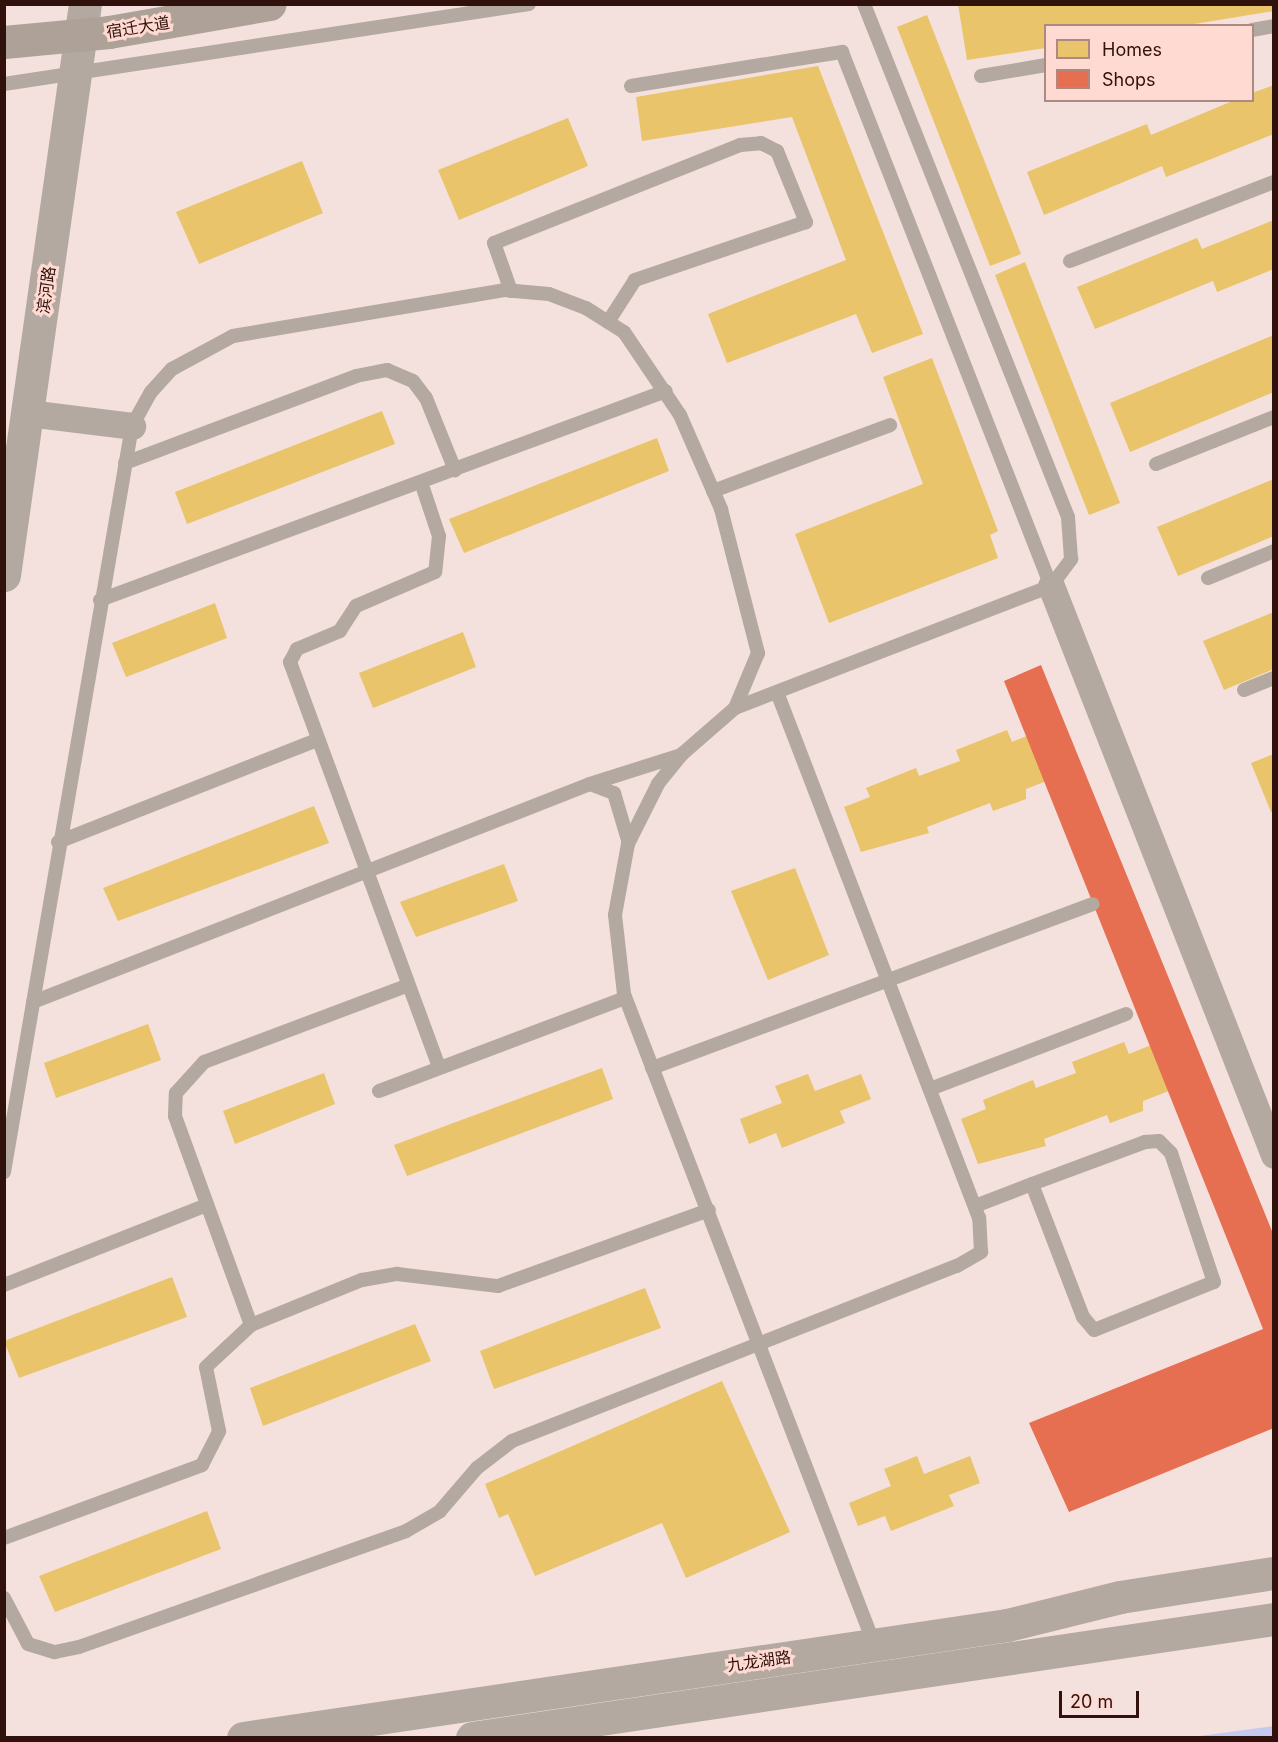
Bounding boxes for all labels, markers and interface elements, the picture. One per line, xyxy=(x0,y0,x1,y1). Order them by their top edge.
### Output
street label: 宿迁大道 xyxy=(105,13,171,41)
legend xyxy=(1044,24,1254,102)
text: Homes xyxy=(1102,39,1162,60)
text: Shops xyxy=(1102,69,1156,90)
street label: 滨河路 xyxy=(33,265,59,315)
street label: 九龙湖路 xyxy=(726,1647,792,1675)
scale bar xyxy=(1062,1679,1142,1717)
text: 20 m xyxy=(1070,1691,1113,1712)

